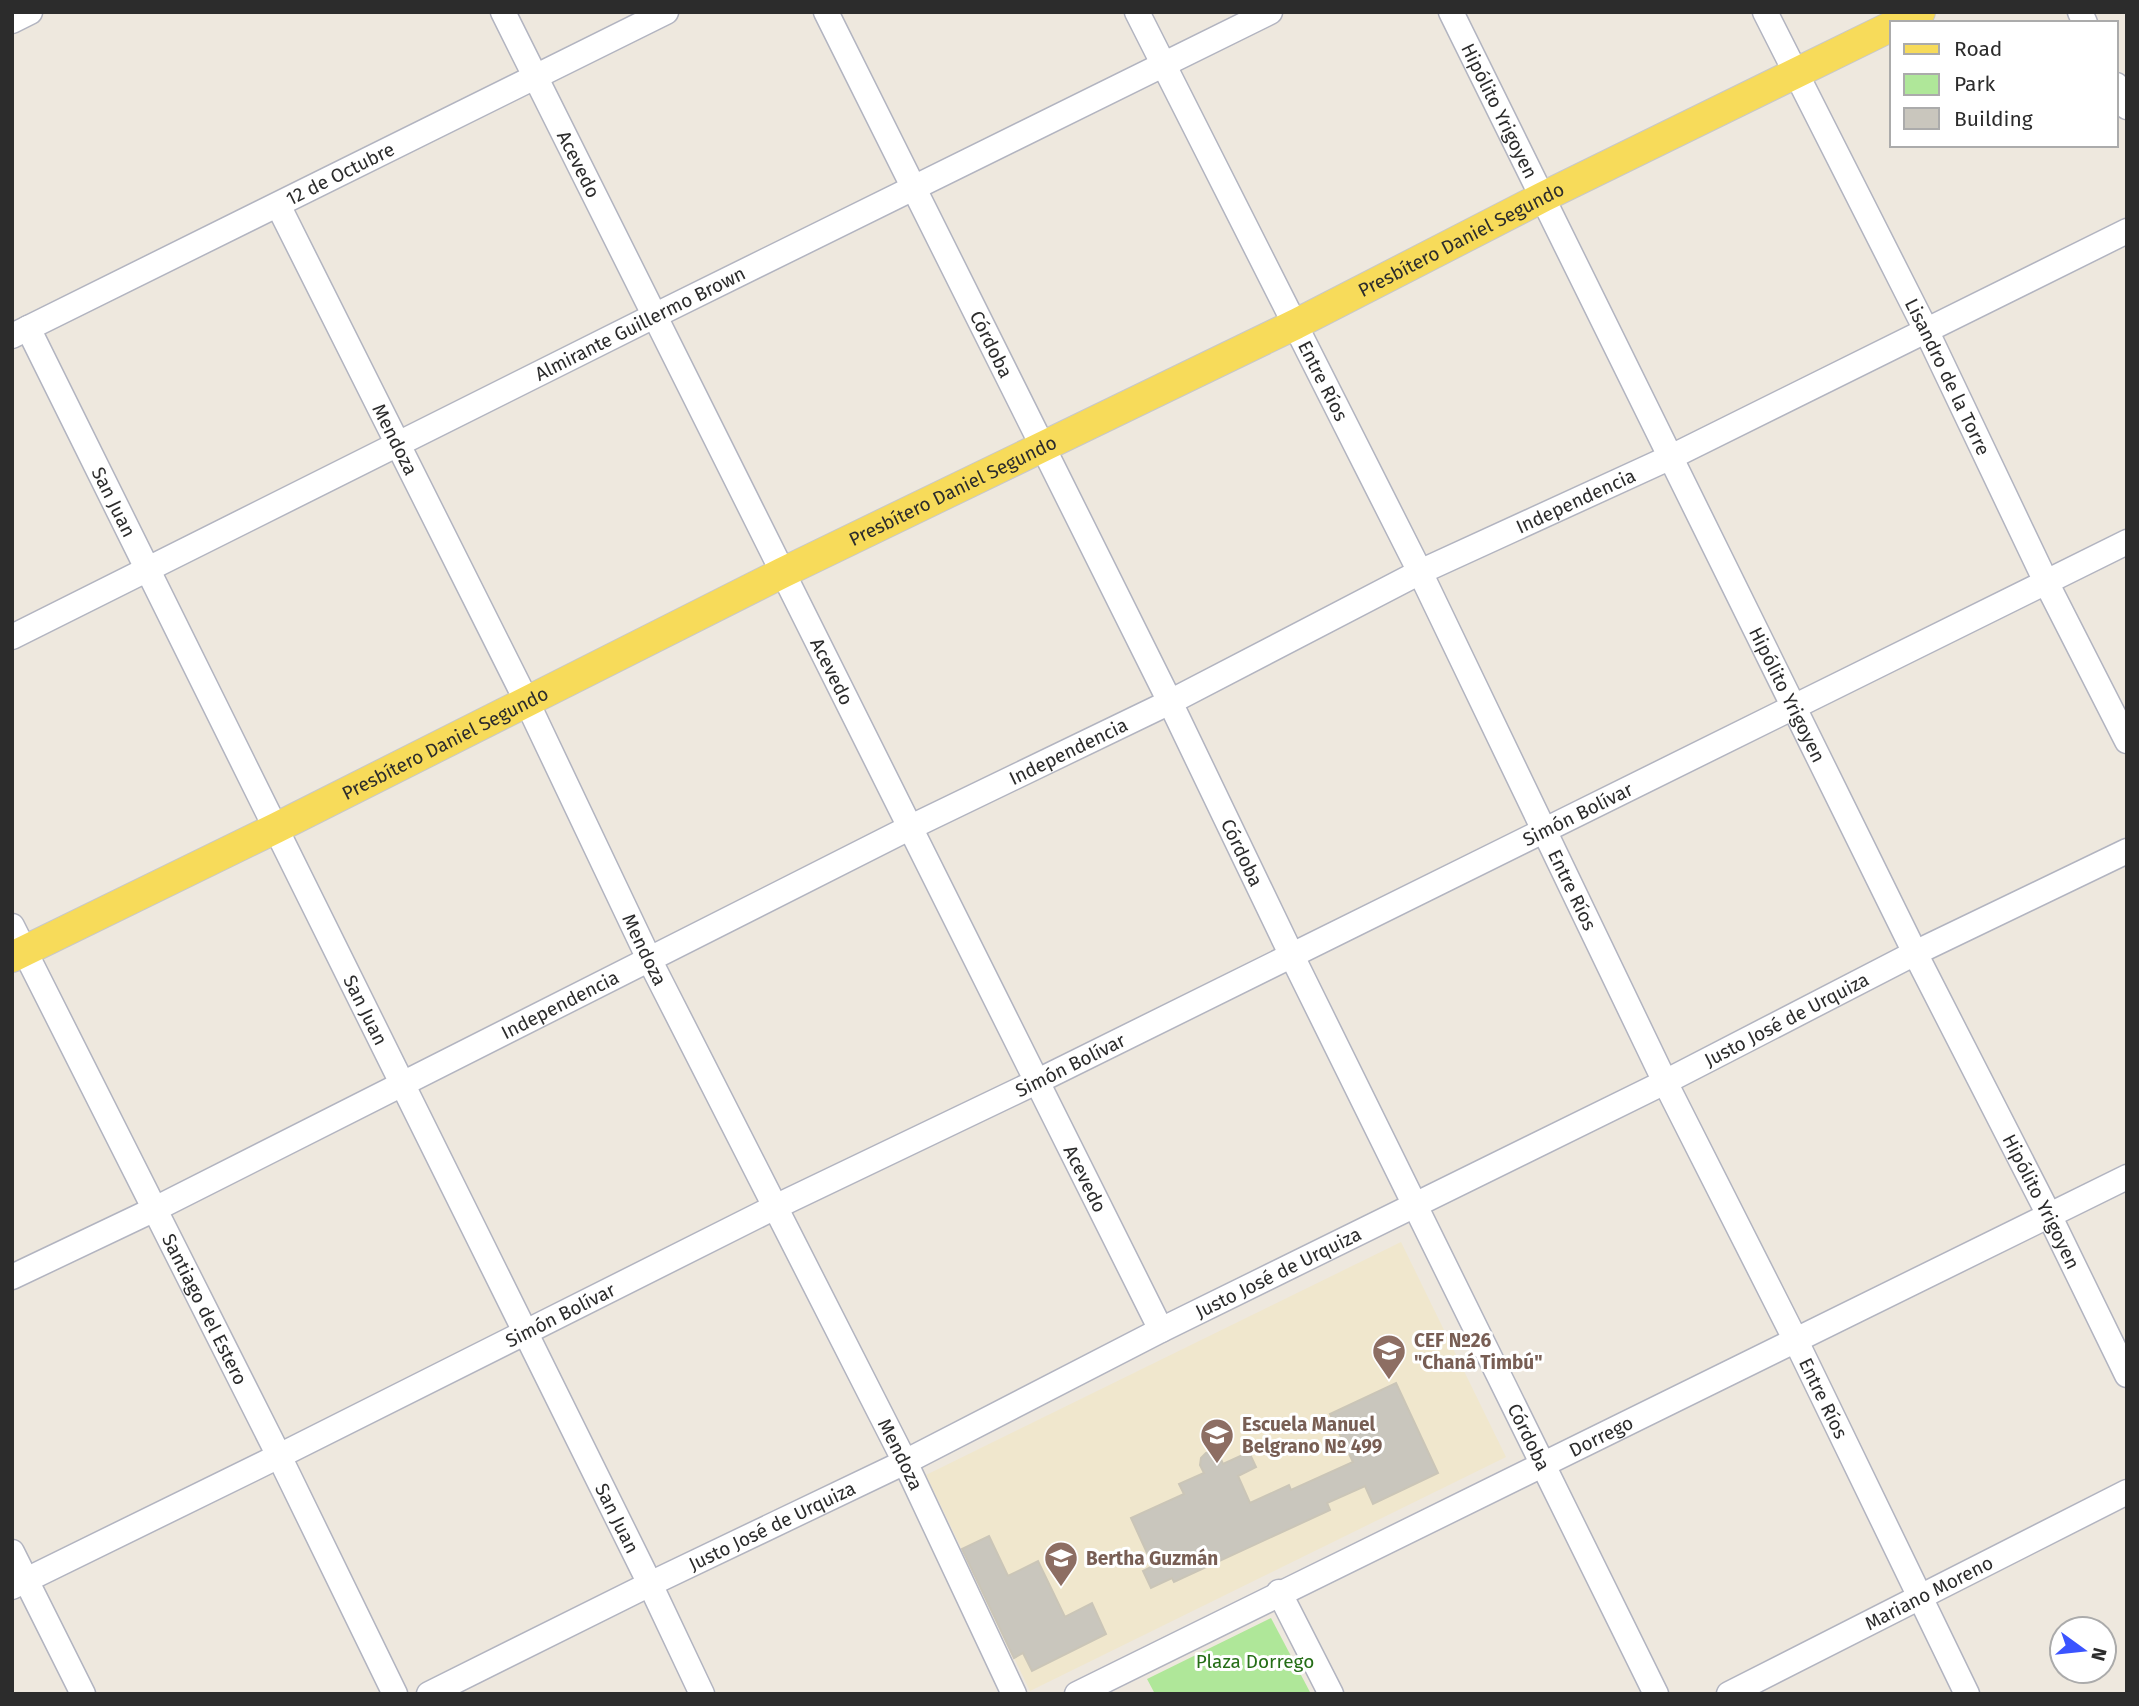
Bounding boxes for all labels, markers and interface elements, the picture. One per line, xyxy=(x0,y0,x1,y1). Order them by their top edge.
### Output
legend xyxy=(1890,21,2118,147)
text: Road xyxy=(1954,36,2002,62)
street label: Hipólito Yrigoyen xyxy=(1457,39,1543,182)
text: Park xyxy=(1954,71,1996,97)
text: Building xyxy=(1954,106,2033,132)
street label: Acevedo xyxy=(553,127,605,201)
street label: 12 de Octubre xyxy=(282,137,398,210)
street label: Presbítero Daniel Segundo xyxy=(1354,177,1568,302)
street label: Almirante Guillermo Brown xyxy=(531,261,749,385)
street label: Lisandro de la Torre xyxy=(1900,294,1995,459)
street label: Córdoba xyxy=(965,307,1018,381)
street label: Entre Ríos xyxy=(1293,337,1353,425)
street label: Mendoza xyxy=(368,400,423,479)
street label: Presbítero Daniel Segundo xyxy=(845,430,1060,550)
street label: San Juan xyxy=(87,463,141,541)
street label: Independencia xyxy=(1512,463,1639,538)
street label: Hipólito Yrigoyen xyxy=(1745,623,1831,766)
street label: Acevedo xyxy=(806,634,859,709)
street label: Presbítero Daniel Segundo xyxy=(338,681,552,804)
street label: Independencia xyxy=(1005,713,1131,789)
street label: Simón Bolívar xyxy=(1519,777,1637,851)
street label: Córdoba xyxy=(1216,815,1268,890)
street label: Entre Ríos xyxy=(1543,846,1602,934)
street label: Mendoza xyxy=(618,910,672,989)
street label: Independencia xyxy=(497,965,623,1044)
street label: Justo José de Urquiza xyxy=(1700,967,1873,1071)
street label: San Juan xyxy=(339,971,393,1049)
street label: Simón Bolívar xyxy=(1012,1028,1130,1102)
street label: Hipólito Yrigoyen xyxy=(1998,1130,2085,1273)
street label: Acevedo xyxy=(1059,1141,1112,1216)
street label: Justo José de Urquiza xyxy=(1191,1222,1365,1323)
street label: Santiago del Estero xyxy=(157,1230,253,1388)
street label: Simón Bolívar xyxy=(502,1277,619,1352)
place label: CEF Nº26 "Chaná Timbú" xyxy=(1414,1329,1543,1374)
school or university icon: CEF Nº26 "Chaná Timbú" xyxy=(1370,1332,1408,1381)
street label: Entre Ríos xyxy=(1794,1354,1853,1442)
street label: Córdoba xyxy=(1503,1400,1555,1474)
street label: Dorrego xyxy=(1565,1411,1637,1461)
place label: Escuela Manuel Belgrano Nº 499 xyxy=(1242,1413,1383,1458)
street label: Mendoza xyxy=(873,1415,928,1494)
school or university icon: Escuela Manuel Belgrano Nº 499 xyxy=(1198,1416,1236,1465)
street label: Justo José de Urquiza xyxy=(685,1476,859,1575)
street label: San Juan xyxy=(590,1479,644,1557)
school or university icon: Bertha Guzmán xyxy=(1042,1539,1080,1588)
place label: Bertha Guzmán xyxy=(1086,1547,1218,1570)
street label: Mariano Moreno xyxy=(1861,1551,1997,1635)
north arrow xyxy=(2048,1615,2118,1685)
text: N xyxy=(2086,1645,2112,1663)
park label: Plaza Dorrego xyxy=(1196,1650,1314,1673)

